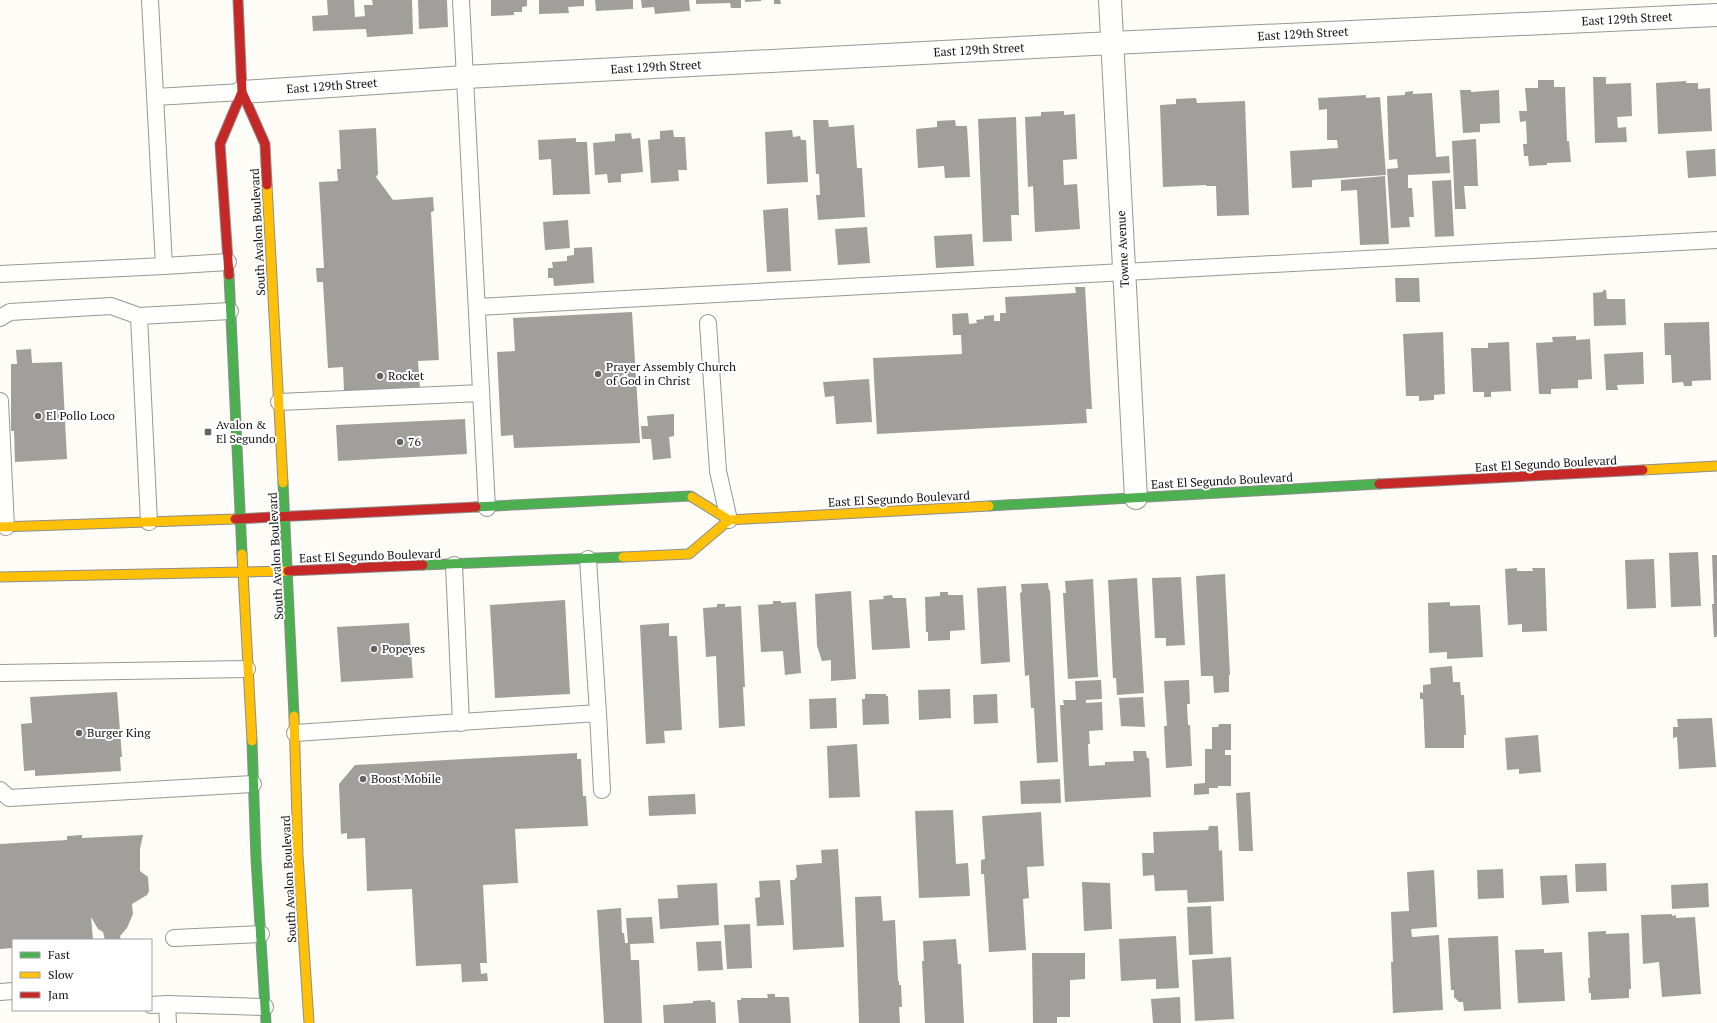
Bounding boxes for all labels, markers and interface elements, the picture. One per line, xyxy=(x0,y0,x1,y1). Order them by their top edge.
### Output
street label: East 129th Street xyxy=(1581,9,1673,28)
street label: East 129th Street xyxy=(1257,24,1349,43)
street label: East 129th Street xyxy=(933,40,1025,59)
street label: East 129th Street xyxy=(610,57,702,76)
street label: East 129th Street xyxy=(286,75,379,96)
street label: South Avalon Boulevard xyxy=(247,168,268,296)
street label: Towne Avenue xyxy=(1113,210,1132,288)
place label: Prayer Assembly Church of God in Christ xyxy=(606,359,736,388)
place label: Rocket xyxy=(388,368,425,383)
marker: Prayer Assembly Church of God in Christ xyxy=(593,369,603,379)
marker: Rocket xyxy=(375,371,385,381)
place label: El Pollo Loco xyxy=(46,408,115,423)
marker: El Pollo Loco xyxy=(33,411,43,421)
place label: Avalon & El Segundo xyxy=(216,417,276,446)
marker: Avalon & El Segundo xyxy=(203,427,213,437)
place label: 76 xyxy=(408,434,421,449)
marker: 76 xyxy=(395,437,405,447)
street label: East El Segundo Boulevard xyxy=(1475,452,1618,475)
street label: East El Segundo Boulevard xyxy=(1151,469,1294,492)
street label: East El Segundo Boulevard xyxy=(828,487,971,510)
street label: South Avalon Boulevard xyxy=(265,492,286,620)
street label: East El Segundo Boulevard xyxy=(299,546,441,565)
place label: Popeyes xyxy=(382,641,425,656)
marker: Popeyes xyxy=(369,644,379,654)
place label: Burger King xyxy=(87,725,151,740)
marker: Burger King xyxy=(74,728,84,738)
place label: Boost Mobile xyxy=(371,771,441,786)
marker: Boost Mobile xyxy=(358,774,368,784)
street label: South Avalon Boulevard xyxy=(278,815,299,943)
legend xyxy=(12,939,152,1011)
text: Fast xyxy=(48,947,71,962)
text: Slow xyxy=(48,967,74,982)
text: Jam xyxy=(48,987,69,1002)

